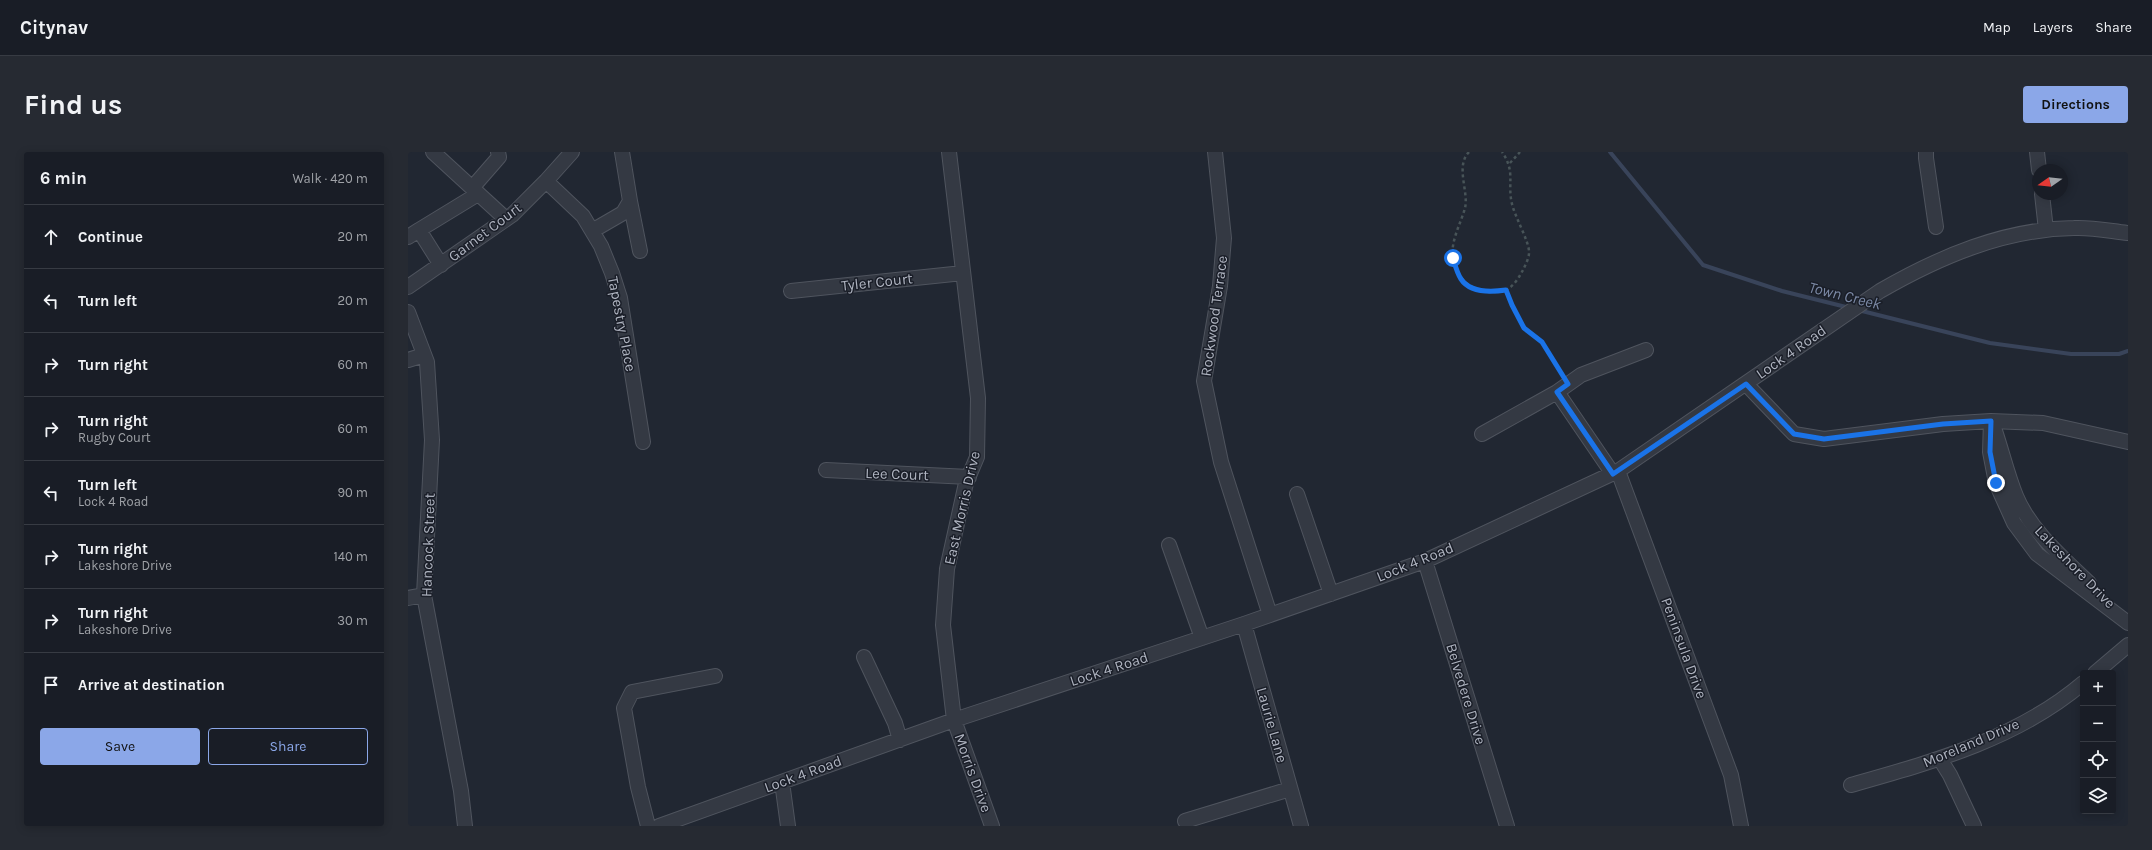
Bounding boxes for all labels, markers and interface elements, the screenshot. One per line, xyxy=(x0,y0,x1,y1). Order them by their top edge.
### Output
text: Citynav xyxy=(20,17,88,39)
text: Map xyxy=(1983,19,2011,36)
text: Layers xyxy=(2033,19,2073,36)
text: Share xyxy=(2095,19,2132,36)
button: Directions xyxy=(2023,86,2128,123)
text: Find us xyxy=(24,88,123,121)
north arrow xyxy=(2032,164,2068,200)
text: 6 min xyxy=(40,168,87,188)
text: Walk · 420 m xyxy=(292,171,368,186)
street label: Garnet Court xyxy=(445,198,525,265)
icon: ahead xyxy=(40,226,62,248)
text: Continue xyxy=(78,228,143,246)
text: 20 m xyxy=(338,229,368,244)
route start xyxy=(1444,249,1462,267)
street label: Rockwood Terrace xyxy=(1197,254,1231,378)
street label: Tyler Court xyxy=(840,269,914,295)
street label: Tapestry Place xyxy=(604,275,640,373)
water label: Town Creek xyxy=(1807,277,1884,314)
icon: left xyxy=(40,290,62,312)
text: Turn left xyxy=(78,292,137,310)
text: 20 m xyxy=(338,293,368,308)
street label: Lock 4 Road xyxy=(1752,321,1830,383)
icon: right xyxy=(40,354,62,376)
text: Turn right xyxy=(78,356,148,374)
text: 60 m xyxy=(338,357,368,372)
text: Turn right xyxy=(78,412,148,430)
icon: right xyxy=(40,418,62,440)
text: 60 m xyxy=(338,421,368,436)
text: Rugby Court xyxy=(78,430,151,445)
street label: East Morris Drive xyxy=(940,449,984,567)
street label: Lee Court xyxy=(865,464,929,484)
route end xyxy=(1987,474,2005,492)
text: Turn left xyxy=(78,476,137,494)
icon: left xyxy=(40,482,62,504)
text: 90 m xyxy=(337,485,368,500)
street label: Hancock Street xyxy=(417,492,439,597)
text: Lock 4 Road xyxy=(78,494,149,509)
street label: Lakeshore Drive xyxy=(2031,522,2119,612)
street label: Lock 4 Road xyxy=(1374,538,1456,586)
text: Turn right xyxy=(78,540,148,558)
icon: right xyxy=(40,546,62,568)
text: 140 m xyxy=(333,549,368,564)
text: Lakeshore Drive xyxy=(78,558,172,573)
street label: Peninsula Drive xyxy=(1657,595,1711,701)
text: Turn right xyxy=(78,604,148,622)
icon: right xyxy=(40,610,62,632)
text: 30 m xyxy=(337,613,368,628)
text: Lakeshore Drive xyxy=(78,622,172,637)
street label: Belvedere Drive xyxy=(1442,641,1490,747)
street label: Lock 4 Road xyxy=(1067,648,1151,690)
map controls xyxy=(2080,670,2116,814)
button: + xyxy=(2080,670,2116,706)
icon: arrive xyxy=(40,674,62,696)
text: Arrive at destination xyxy=(78,676,225,694)
street label: Laurie Lane xyxy=(1253,685,1291,765)
button: − xyxy=(2080,706,2116,742)
street label: Moreland Drive xyxy=(1920,715,2022,771)
button: Save xyxy=(40,728,200,765)
button: Share xyxy=(208,728,368,765)
street label: Morris Drive xyxy=(950,731,996,815)
button: locate xyxy=(2080,742,2116,778)
street label: Lock 4 Road xyxy=(762,752,844,796)
button: layers xyxy=(2080,778,2116,814)

